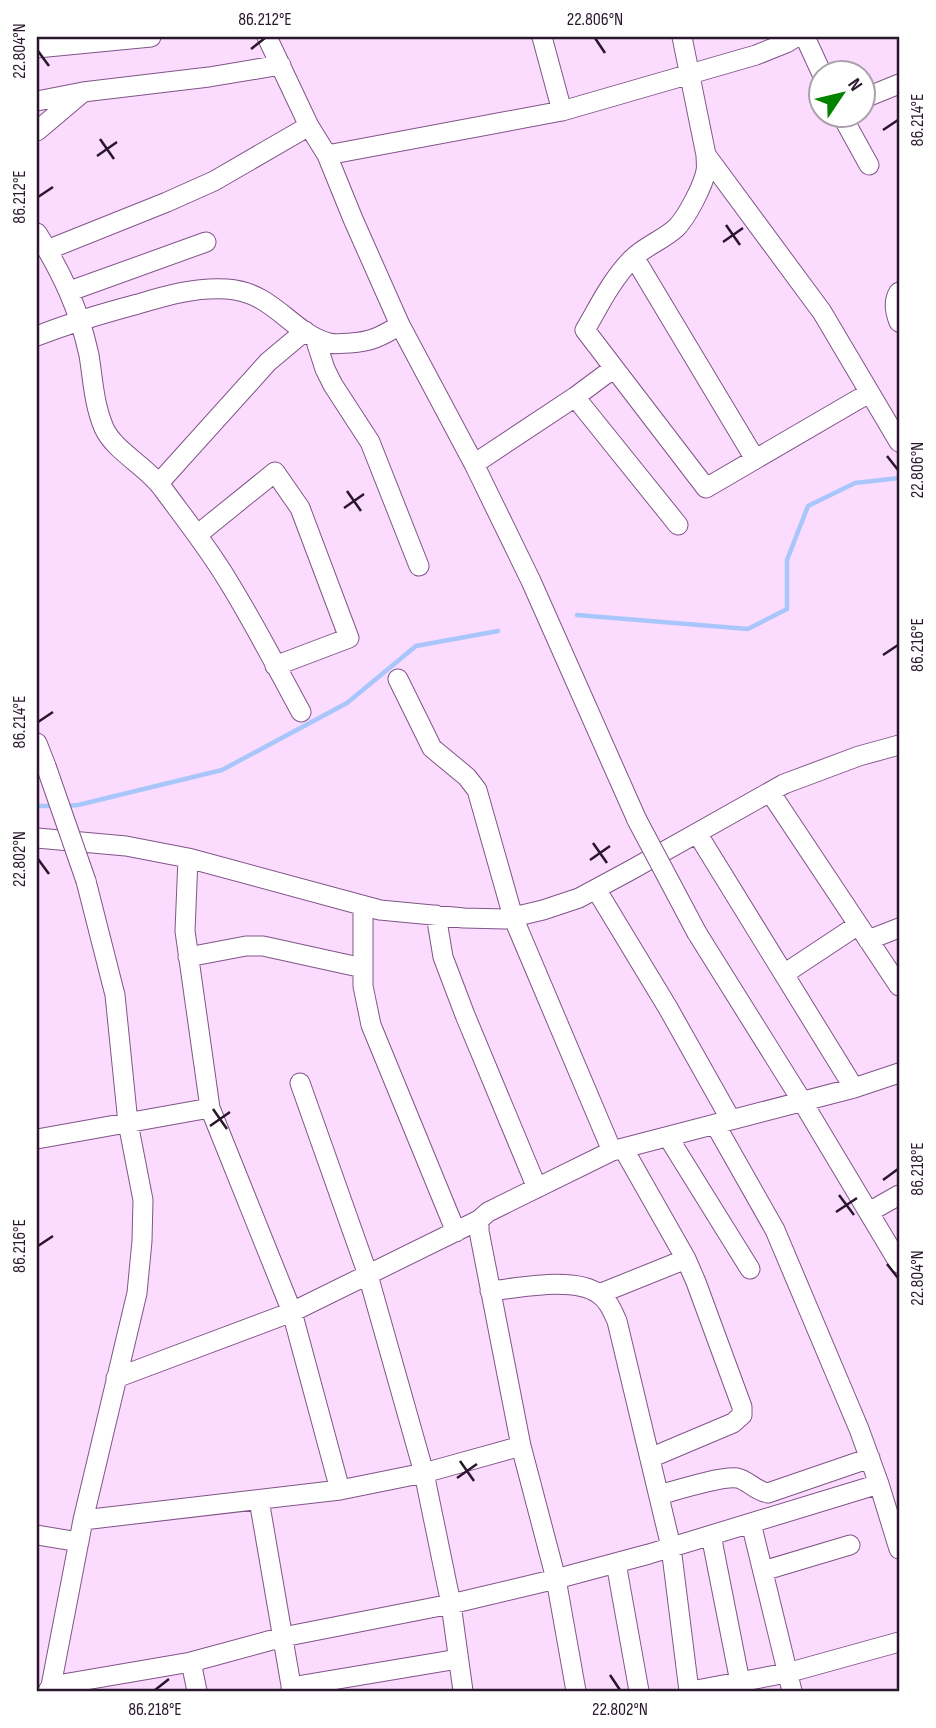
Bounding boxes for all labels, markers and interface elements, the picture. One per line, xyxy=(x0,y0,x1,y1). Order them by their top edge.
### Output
text: 86.212°E xyxy=(238,9,292,30)
text: 22.806°N xyxy=(567,9,623,30)
text: 22.804°N xyxy=(9,23,30,79)
north arrow xyxy=(806,60,876,130)
text: N xyxy=(842,74,867,96)
text: 86.214°E xyxy=(907,94,928,146)
text: 86.212°E xyxy=(9,170,30,224)
text: 22.806°N xyxy=(907,442,928,498)
text: 86.216°E xyxy=(907,618,928,672)
text: 86.214°E xyxy=(9,696,30,748)
text: 22.802°N xyxy=(9,831,30,887)
text: 86.218°E xyxy=(907,1142,928,1196)
text: 86.216°E xyxy=(9,1219,30,1273)
text: 22.804°N xyxy=(907,1250,928,1306)
text: 86.218°E xyxy=(128,1699,182,1720)
text: 22.802°N xyxy=(592,1699,648,1720)

